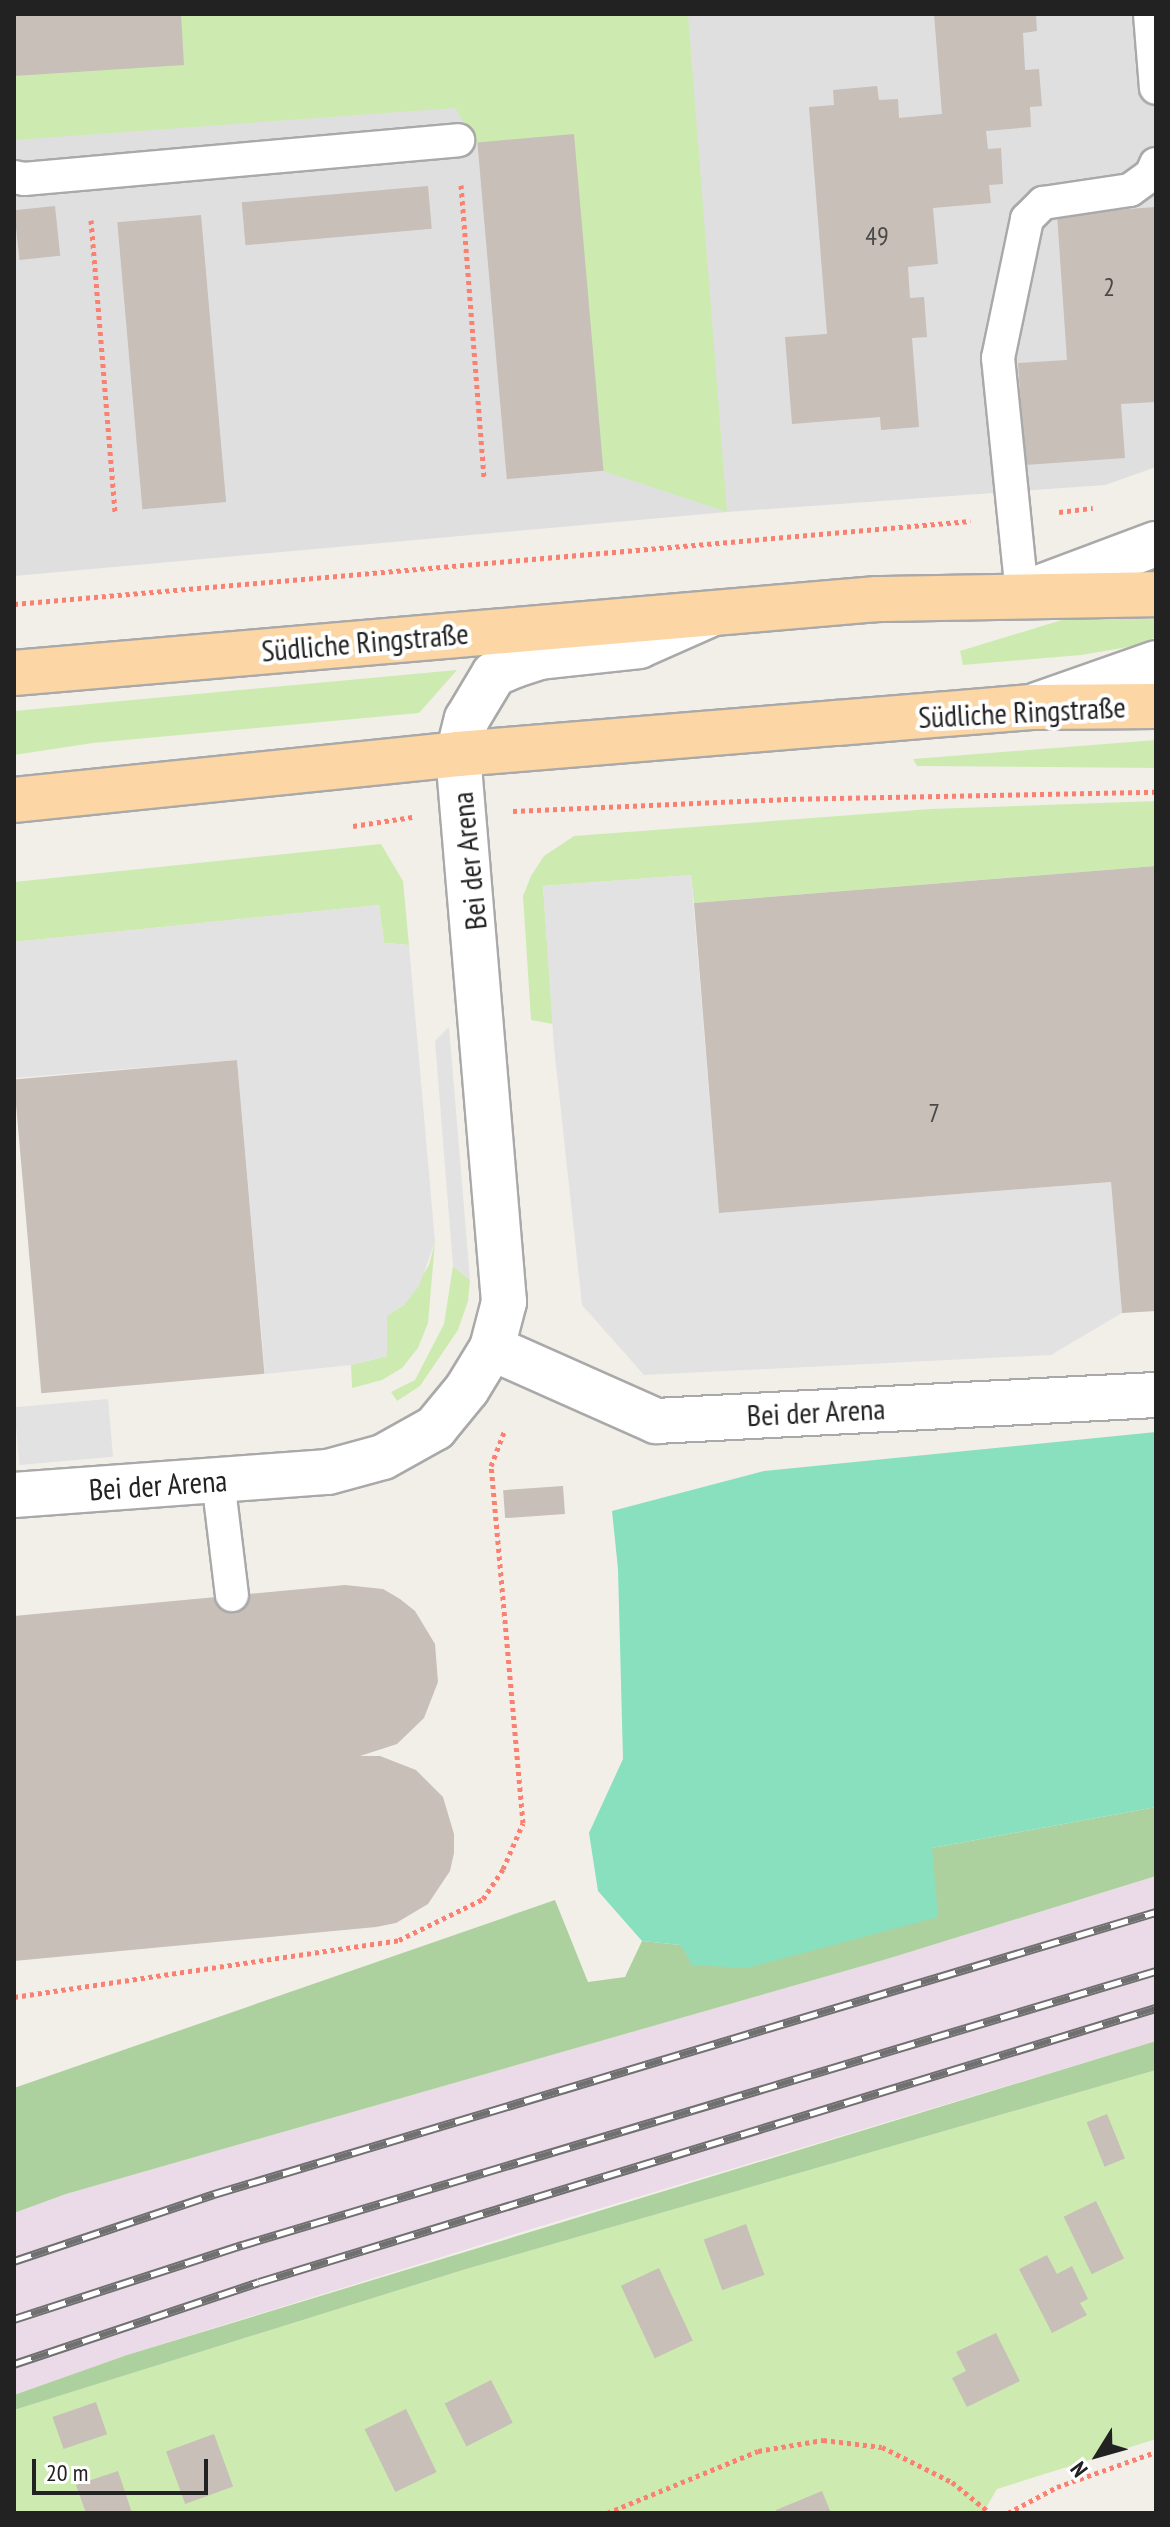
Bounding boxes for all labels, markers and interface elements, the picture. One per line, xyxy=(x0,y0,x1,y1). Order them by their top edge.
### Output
house number: 49 xyxy=(865,220,889,252)
house number: 2 xyxy=(1103,271,1115,303)
street label: Südliche Ringstraße xyxy=(260,615,470,669)
street label: Südliche Ringstraße xyxy=(917,689,1127,735)
street label: Bei der Arena xyxy=(444,790,494,932)
house number: 7 xyxy=(928,1097,940,1129)
street label: Bei der Arena xyxy=(745,1390,887,1434)
street label: Bei der Arena xyxy=(87,1462,229,1508)
north arrow xyxy=(1058,2415,1138,2495)
scale bar xyxy=(36,2443,212,2493)
text: N xyxy=(1064,2456,1094,2483)
text: 20 m xyxy=(46,2457,88,2488)

